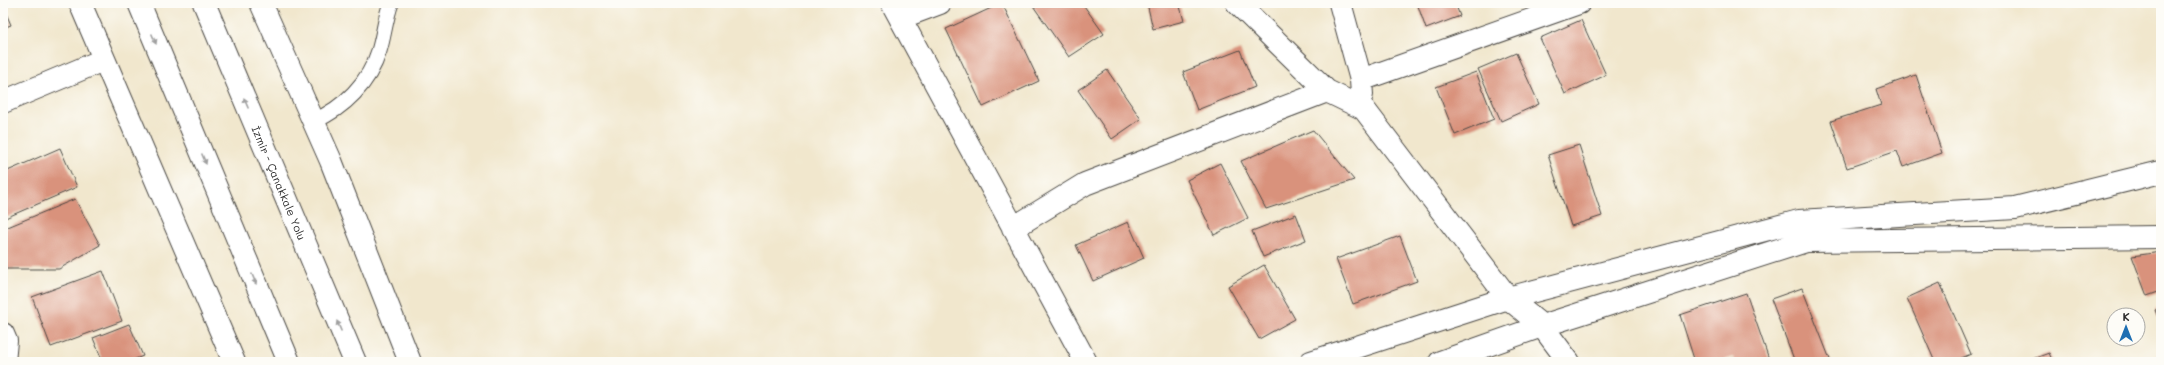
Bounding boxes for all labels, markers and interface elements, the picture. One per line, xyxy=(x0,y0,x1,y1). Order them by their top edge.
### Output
one-way arrow xyxy=(151,33,157,45)
one-way arrow xyxy=(243,97,249,108)
street label: İzmir - Çanakkale Yolu xyxy=(249,123,310,242)
one-way arrow xyxy=(201,153,207,164)
one-way arrow xyxy=(252,273,258,285)
north arrow xyxy=(2106,307,2146,347)
text: K xyxy=(2122,309,2130,324)
one-way arrow xyxy=(336,320,343,332)

